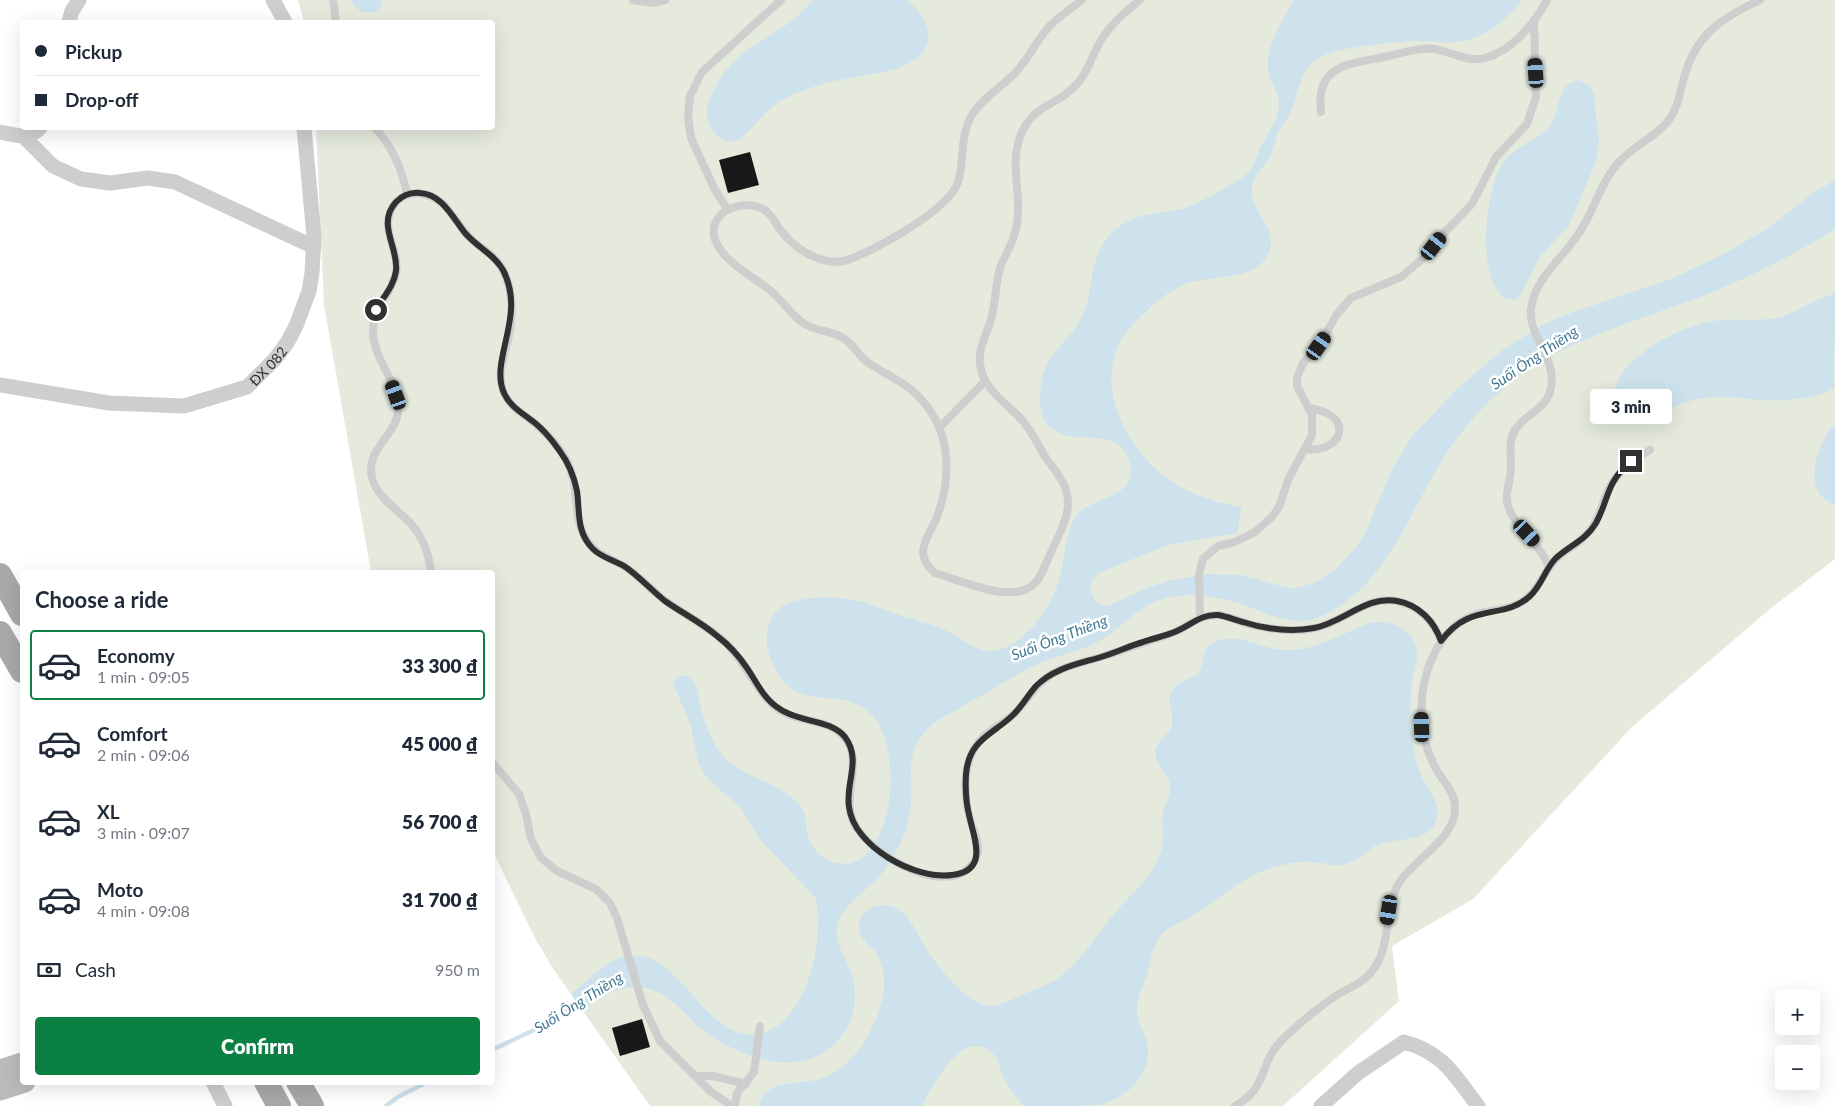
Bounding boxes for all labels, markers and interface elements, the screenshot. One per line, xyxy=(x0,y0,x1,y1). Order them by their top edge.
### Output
text: Pickup xyxy=(65,40,122,63)
car xyxy=(1527,58,1544,88)
text: Drop-off xyxy=(65,88,139,111)
car xyxy=(1418,230,1449,262)
route start xyxy=(365,299,387,321)
water label: Suối Ông Thiềng xyxy=(1487,321,1582,393)
car xyxy=(1304,329,1333,363)
street label: ĐX 082 xyxy=(245,343,290,389)
car xyxy=(383,378,408,412)
callout: 3 min xyxy=(1590,388,1672,424)
text: 3 min xyxy=(1611,397,1651,416)
route end xyxy=(1620,450,1642,472)
car xyxy=(1511,517,1542,549)
text: Choose a ride xyxy=(35,586,169,613)
water label: Suối Ông Thiềng xyxy=(1008,610,1110,664)
icon: car xyxy=(37,643,82,688)
text: Economy xyxy=(97,644,175,667)
text: 33 300 ₫ xyxy=(402,654,478,677)
text: 1 min · 09:05 xyxy=(97,667,190,686)
car xyxy=(1413,712,1430,742)
icon: car xyxy=(37,721,82,766)
text: Comfort xyxy=(97,722,168,745)
text: 45 000 ₫ xyxy=(402,732,478,755)
text: 2 min · 09:06 xyxy=(97,745,190,764)
icon: car xyxy=(37,799,82,844)
text: XL xyxy=(97,800,120,823)
text: 56 700 ₫ xyxy=(402,810,478,833)
text: 3 min · 09:07 xyxy=(97,823,190,842)
icon: car xyxy=(37,877,82,922)
text: Moto xyxy=(97,878,143,901)
text: 31 700 ₫ xyxy=(402,888,478,911)
car xyxy=(1379,894,1398,926)
text: 4 min · 09:08 xyxy=(97,901,190,920)
icon: cash xyxy=(35,956,63,984)
text: Cash xyxy=(75,958,116,981)
text: 950 m xyxy=(435,960,480,979)
water label: Suối Ông Thiềng xyxy=(530,967,626,1036)
map controls xyxy=(1775,990,1820,1090)
button: + xyxy=(1775,990,1820,1035)
button: Confirm xyxy=(35,1017,480,1075)
button: − xyxy=(1775,1045,1820,1090)

